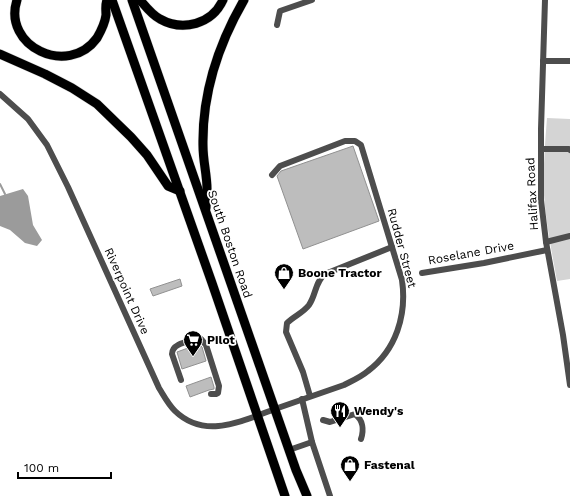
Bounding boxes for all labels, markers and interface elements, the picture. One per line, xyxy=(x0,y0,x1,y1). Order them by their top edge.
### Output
street label: Halifax Road xyxy=(523,157,541,231)
street label: South Boston Road xyxy=(205,188,255,300)
street label: Rudder Street xyxy=(385,207,419,289)
street label: Roselane Drive xyxy=(427,239,515,267)
street label: Riverpoint Drive xyxy=(102,245,152,337)
shop icon: Boone Tractor xyxy=(273,262,295,290)
place label: Boone Tractor xyxy=(298,266,383,280)
supermarket icon: Pilot xyxy=(182,329,204,357)
place label: Pilot xyxy=(207,333,236,347)
restaurant icon: Wendy's xyxy=(329,400,351,428)
place label: Wendy's xyxy=(354,404,404,418)
scale bar xyxy=(18,454,111,480)
shop icon: Fastenal xyxy=(339,454,361,482)
place label: Fastenal xyxy=(364,458,415,472)
text: 100 m xyxy=(24,461,59,475)

